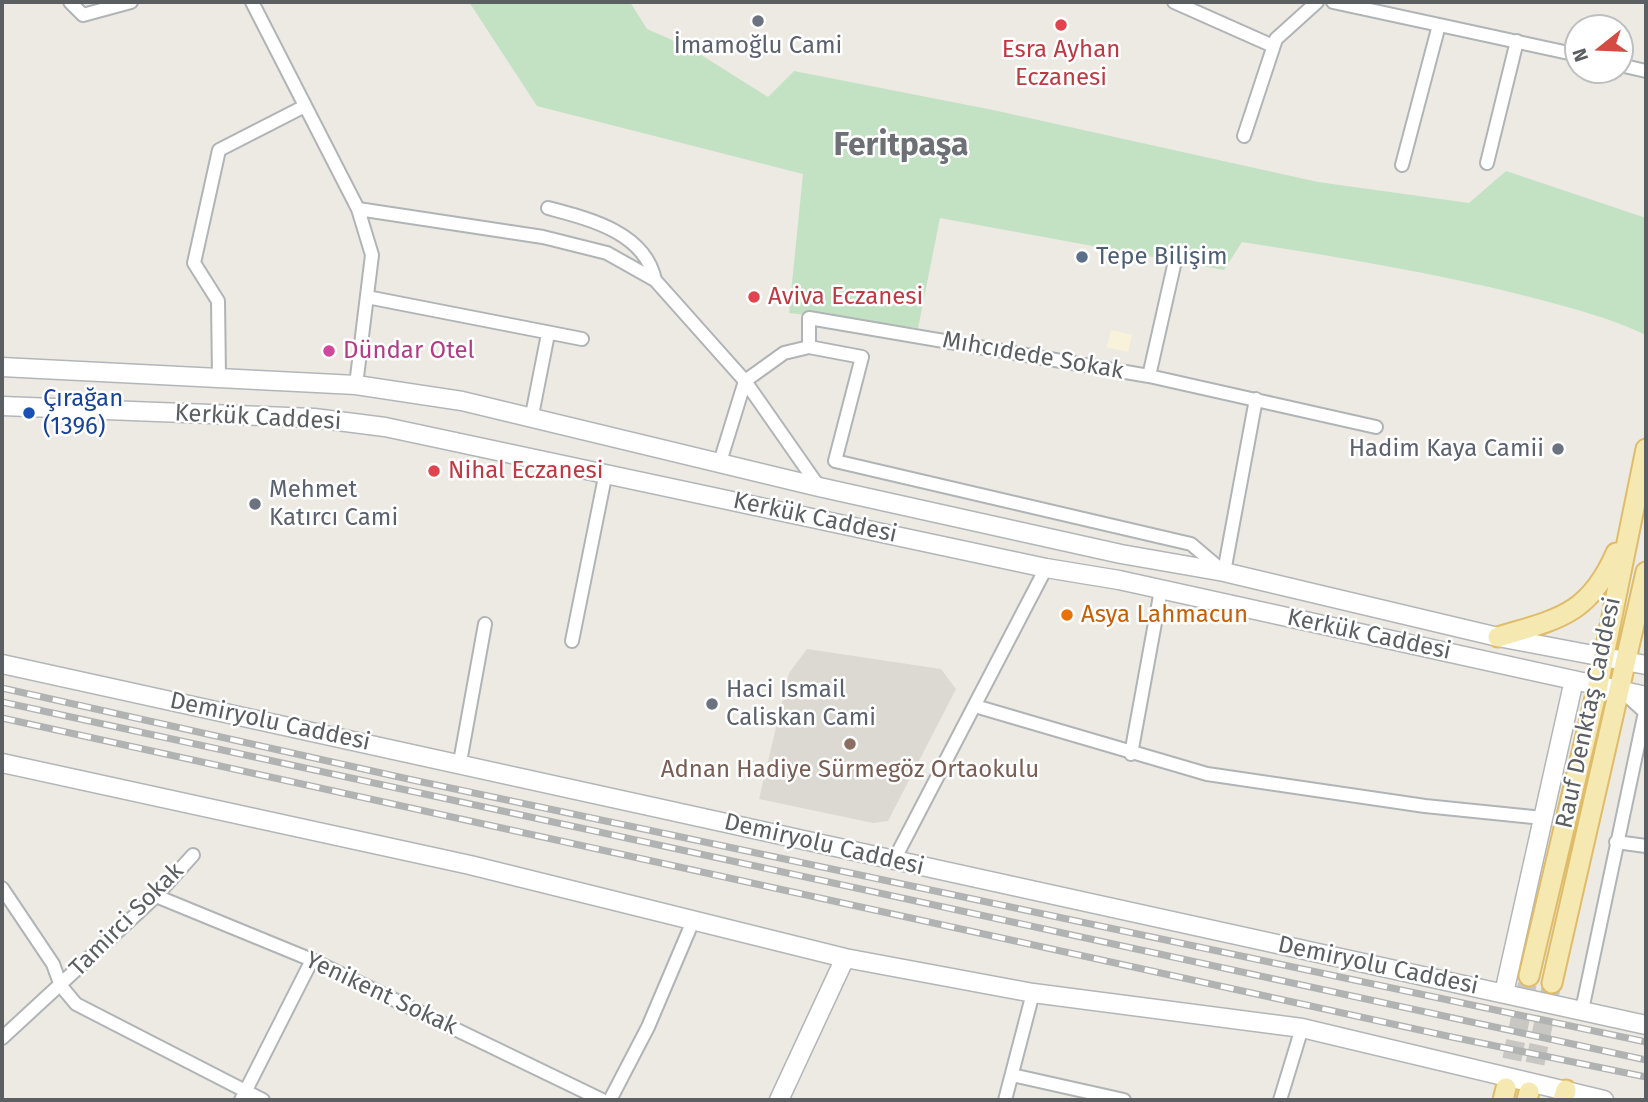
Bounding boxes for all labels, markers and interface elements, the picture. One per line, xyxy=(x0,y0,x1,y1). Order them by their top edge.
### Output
marker: İmamoğlu Cami xyxy=(750,13,766,29)
north arrow xyxy=(1564,14,1634,84)
marker: Esra Ayhan Eczanesi xyxy=(1053,17,1069,33)
place label: İmamoğlu Cami xyxy=(674,32,842,60)
place label: Esra Ayhan Eczanesi xyxy=(1002,36,1120,92)
text: N xyxy=(1568,45,1593,65)
district label: Feritpaşa xyxy=(833,127,969,165)
place label: Tepe Bilişim xyxy=(1096,243,1228,271)
marker: Tepe Bilişim xyxy=(1074,249,1090,265)
place label: Aviva Eczanesi xyxy=(768,283,923,311)
marker: Aviva Eczanesi xyxy=(746,289,762,305)
street label: Mıhcıdede Sokak xyxy=(940,326,1126,386)
place label: Dündar Otel xyxy=(343,337,475,365)
marker: Dündar Otel xyxy=(321,343,337,359)
place label: Çırağan (1396) xyxy=(43,385,123,441)
street label: Kerkük Caddesi xyxy=(174,399,342,437)
marker: Çırağan (1396) xyxy=(21,405,37,421)
place label: Hadim Kaya Camii xyxy=(1349,435,1544,463)
marker: Hadim Kaya Camii xyxy=(1550,441,1566,457)
place label: Nihal Eczanesi xyxy=(448,457,604,485)
marker: Nihal Eczanesi xyxy=(426,463,442,479)
place label: Mehmet Katırcı Cami xyxy=(269,476,398,532)
street label: Kerkük Caddesi xyxy=(730,487,900,549)
marker: Mehmet Katırcı Cami xyxy=(247,496,263,512)
street label: Rauf Denktaş Caddesi xyxy=(1550,595,1628,831)
place label: Asya Lahmacun xyxy=(1081,601,1248,629)
street label: Kerkük Caddesi xyxy=(1284,604,1454,666)
marker: Asya Lahmacun xyxy=(1059,607,1075,623)
place label: Haci Ismail Caliskan Cami xyxy=(726,676,876,732)
street label: Demiryolu Caddesi xyxy=(167,687,373,757)
marker: Haci Ismail Caliskan Cami xyxy=(704,696,720,712)
marker: Adnan Hadiye Sürmegöz Ortaokulu xyxy=(842,736,858,752)
place label: Adnan Hadiye Sürmegöz Ortaokulu xyxy=(661,756,1039,784)
street label: Demiryolu Caddesi xyxy=(721,808,927,882)
street label: Tamirci Sokak xyxy=(64,857,190,983)
street label: Demiryolu Caddesi xyxy=(1275,931,1481,1001)
street label: Yenikent Sokak xyxy=(300,946,462,1042)

